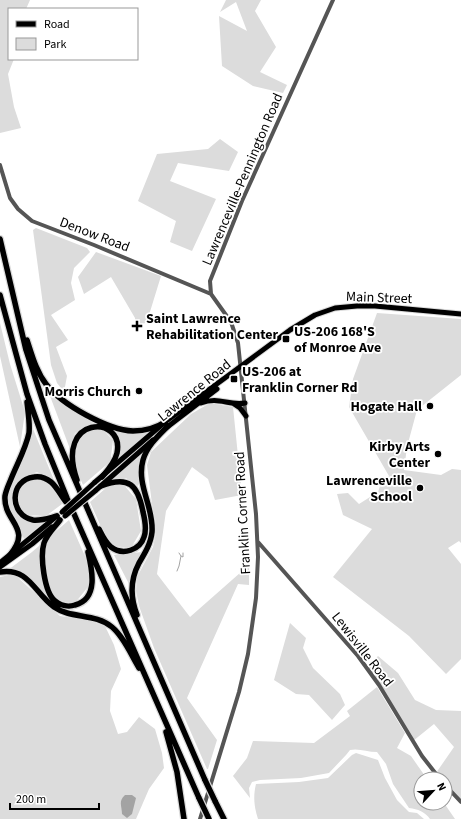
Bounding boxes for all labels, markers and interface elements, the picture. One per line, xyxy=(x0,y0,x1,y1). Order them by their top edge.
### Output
legend xyxy=(8,8,138,60)
text: Road xyxy=(44,16,70,33)
text: Park xyxy=(44,36,66,53)
street label: Lawrenceville-Pennington Road xyxy=(197,90,288,269)
street label: Denow Road xyxy=(57,212,133,257)
street label: Main Street xyxy=(346,287,413,309)
place label: Saint Lawrence Rehabilitation Center xyxy=(146,309,279,345)
marker: Saint Lawrence Rehabilitation Center xyxy=(131,320,143,332)
place label: US-206 168'S of Monroe Ave xyxy=(294,322,381,358)
marker: US-206 168'S of Monroe Ave xyxy=(281,334,291,344)
street label: Lawrence Road xyxy=(154,355,236,427)
place label: US-206 at Franklin Corner Rd xyxy=(242,362,358,398)
marker: US-206 at Franklin Corner Rd xyxy=(229,374,239,384)
place label: Morris Church xyxy=(44,382,131,402)
marker: Morris Church xyxy=(134,386,144,396)
place label: Hogate Hall xyxy=(350,397,422,417)
marker: Hogate Hall xyxy=(425,401,435,411)
place label: Kirby Arts Center xyxy=(369,437,430,473)
marker: Kirby Arts Center xyxy=(433,449,443,459)
street label: Franklin Corner Road xyxy=(230,451,256,575)
place label: Lawrenceville School xyxy=(326,471,412,507)
marker: Lawrenceville School xyxy=(415,483,425,493)
street label: Lewisville Road xyxy=(327,608,398,691)
north arrow xyxy=(413,771,453,811)
text: N xyxy=(433,780,450,793)
scale bar xyxy=(10,785,99,811)
text: 200 m xyxy=(16,791,46,808)

